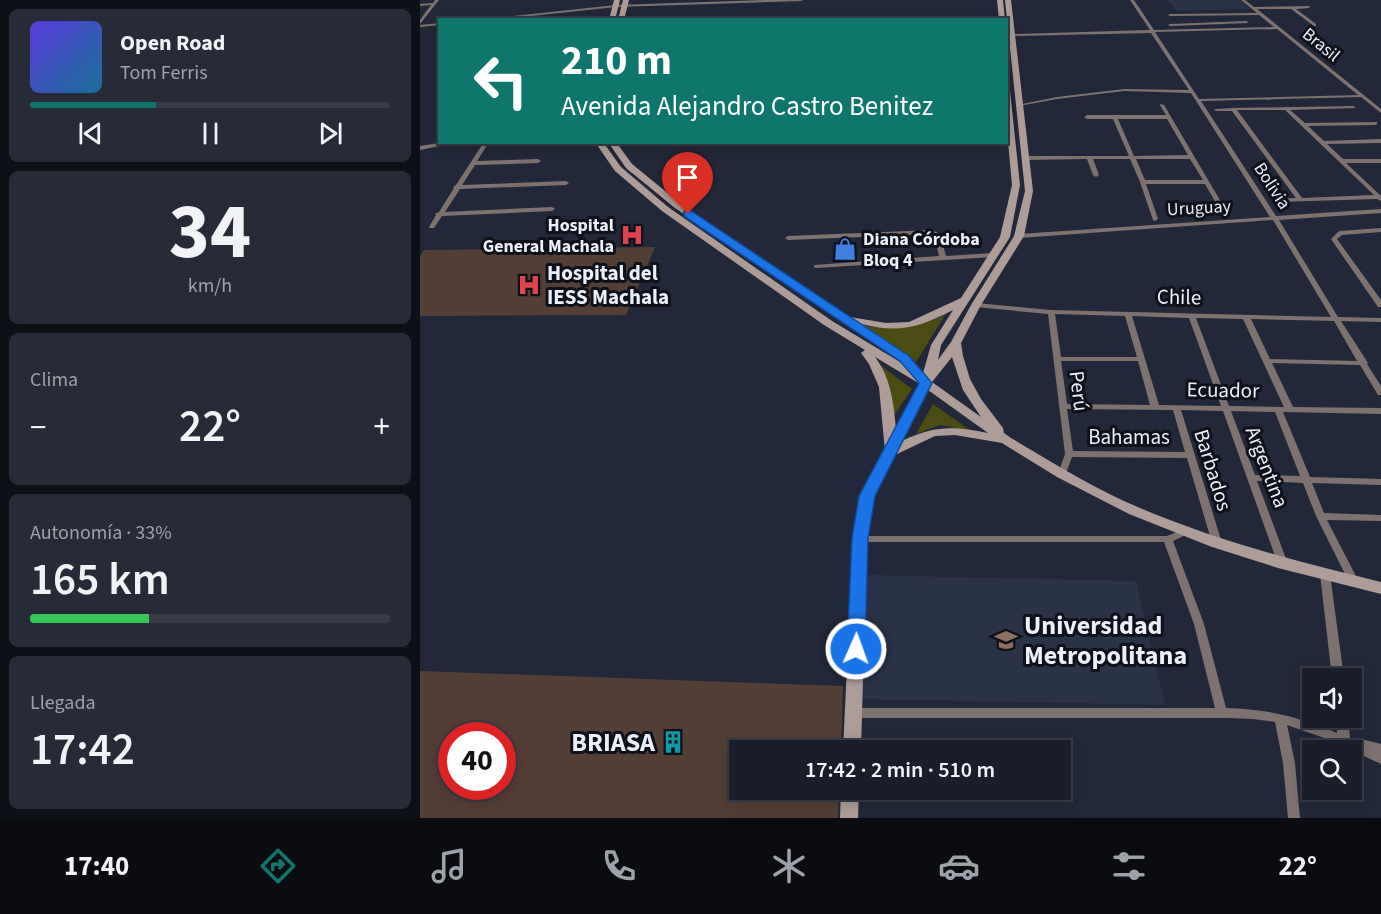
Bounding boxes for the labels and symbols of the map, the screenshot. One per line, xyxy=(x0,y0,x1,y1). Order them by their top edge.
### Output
street label: Brasil xyxy=(1297,22,1345,68)
pin xyxy=(662,152,713,214)
street label: Bolivia xyxy=(1248,158,1296,214)
street label: Uruguay xyxy=(1166,194,1232,222)
place label: Hospital General Machala xyxy=(483,213,614,259)
hospital icon: Hospital General Machala xyxy=(619,222,645,248)
place label: Diana Córdoba Bloq 4 xyxy=(863,227,980,273)
shop icon: Diana Córdoba Bloq 4 xyxy=(832,236,858,262)
place label: Hospital del IESS Machala xyxy=(547,258,669,312)
hospital icon: Hospital del IESS Machala xyxy=(516,272,542,298)
street label: Chile xyxy=(1157,282,1201,312)
street label: Perú xyxy=(1062,369,1096,413)
street label: Ecuador xyxy=(1186,374,1260,406)
street label: Bahamas xyxy=(1088,422,1170,452)
street label: Argentina xyxy=(1238,422,1296,512)
street label: Barbados xyxy=(1186,425,1240,515)
place label: Universidad Metropolitana xyxy=(1024,607,1187,674)
position arrow xyxy=(824,617,888,681)
school or university icon: Universidad Metropolitana xyxy=(993,627,1019,653)
speed limit sign: 40 xyxy=(438,722,516,800)
place label: BRIASA xyxy=(571,724,656,761)
building icon: BRIASA xyxy=(660,729,686,755)

